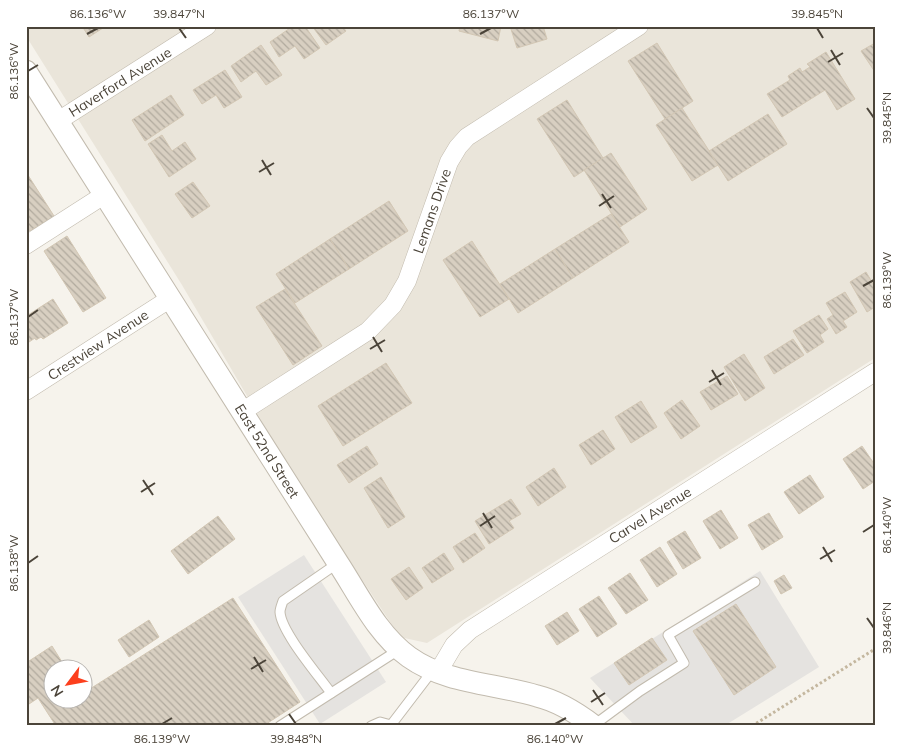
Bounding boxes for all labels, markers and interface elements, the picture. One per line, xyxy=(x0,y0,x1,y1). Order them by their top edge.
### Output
text: 86.136°W xyxy=(70,6,126,21)
text: 39.847°N xyxy=(153,6,205,21)
text: 86.137°W xyxy=(463,6,519,21)
text: 39.845°N xyxy=(791,6,843,21)
text: 86.136°W xyxy=(6,43,21,99)
street label: Haverford Avenue xyxy=(65,43,175,121)
text: 39.845°N xyxy=(879,92,894,144)
street label: Lemans Drive xyxy=(409,166,455,256)
text: 86.139°W xyxy=(879,252,894,308)
text: 86.137°W xyxy=(6,289,21,345)
street label: Crestview Avenue xyxy=(44,306,152,384)
street label: East 52nd Street xyxy=(231,401,303,502)
street label: Carvel Avenue xyxy=(605,482,695,548)
text: 86.140°W xyxy=(879,497,894,553)
text: 86.138°W xyxy=(6,535,21,591)
text: 39.846°N xyxy=(879,602,894,654)
north arrow xyxy=(42,660,92,710)
text: N xyxy=(47,682,67,700)
text: 86.139°W xyxy=(134,731,190,746)
text: 39.848°N xyxy=(270,731,322,746)
text: 86.140°W xyxy=(527,731,583,746)

